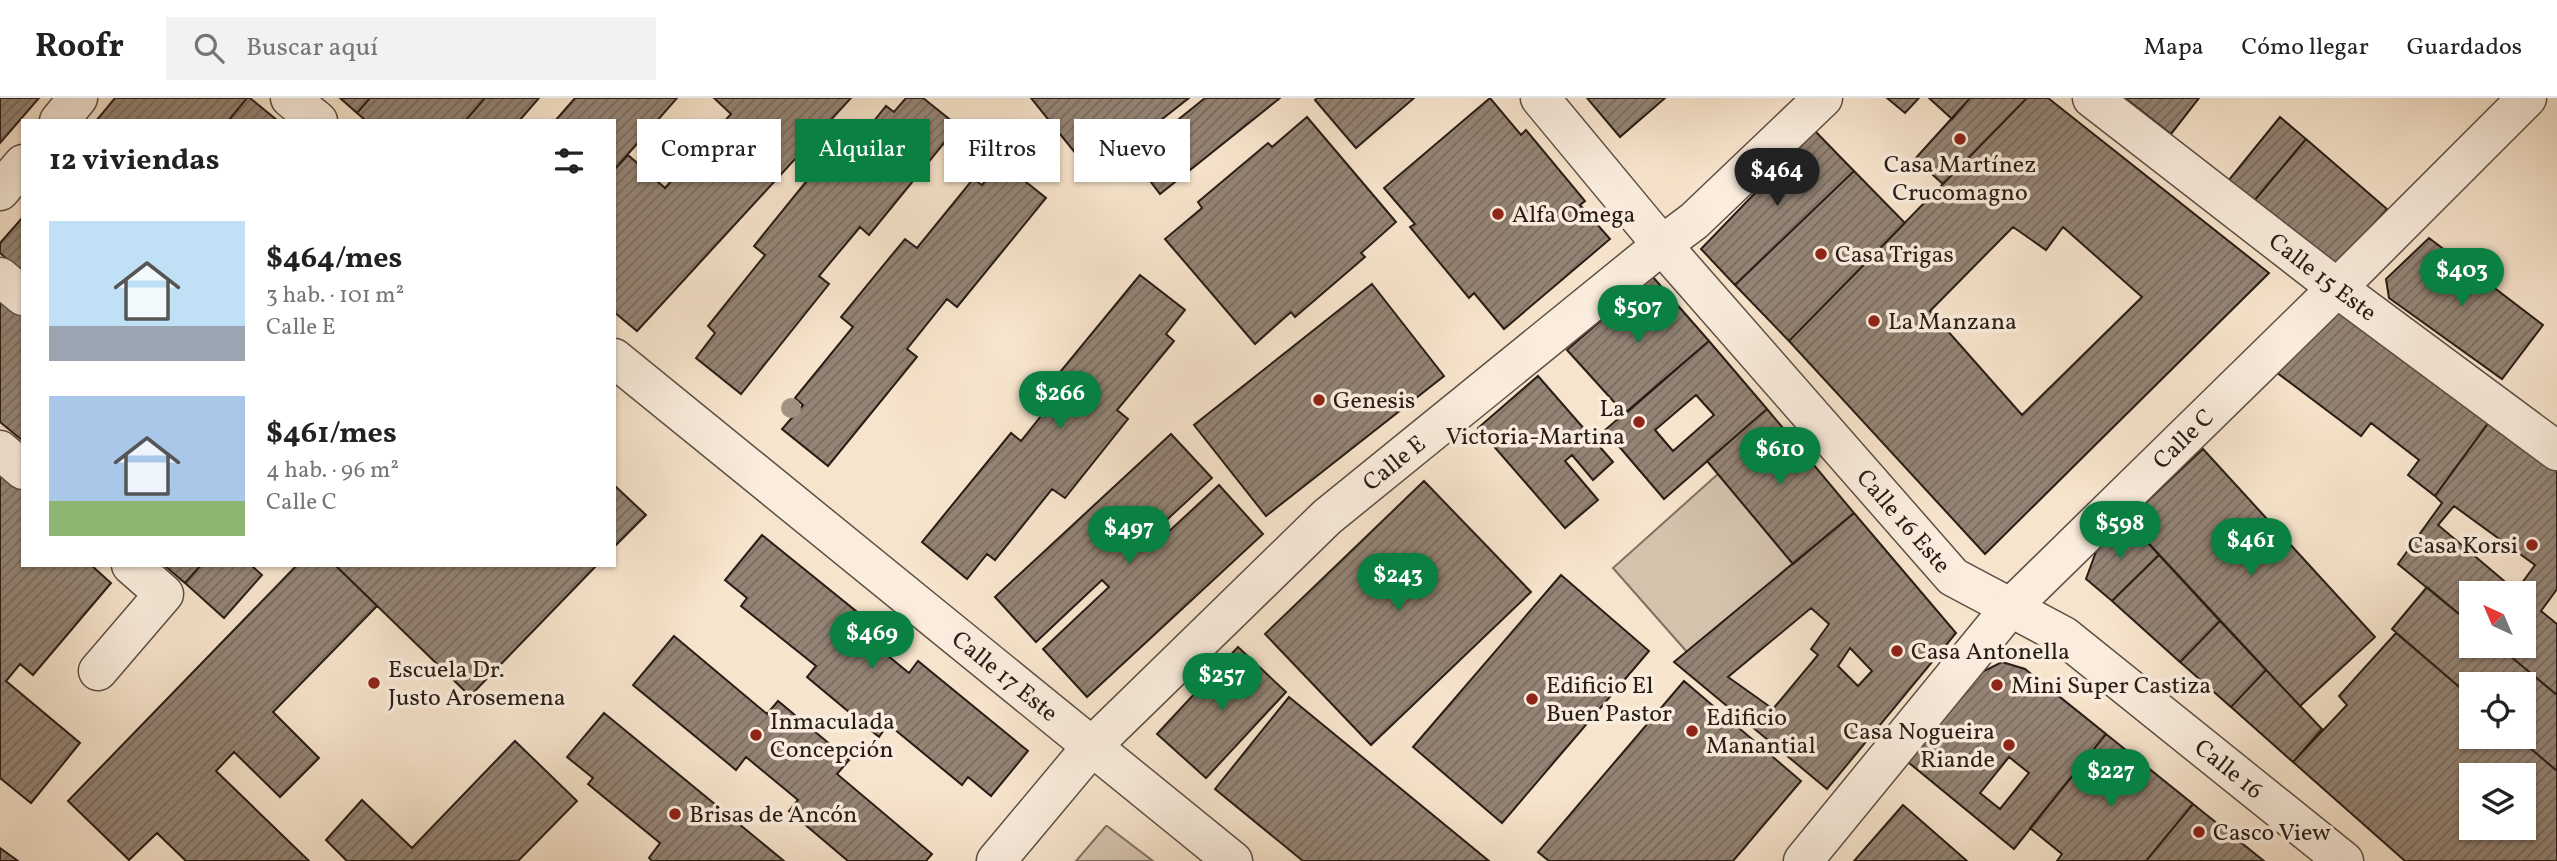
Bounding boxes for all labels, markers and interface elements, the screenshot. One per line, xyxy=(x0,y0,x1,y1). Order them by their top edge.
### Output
search box xyxy=(166,17,656,80)
text: Roofr xyxy=(35,25,124,71)
icon: search xyxy=(190,29,228,67)
text: Buscar aquí xyxy=(246,30,378,66)
text: Mapa xyxy=(2144,31,2204,65)
text: Cómo llegar xyxy=(2242,31,2369,65)
text: Guardados xyxy=(2407,31,2522,65)
chip: Comprar xyxy=(637,119,781,182)
chip: Alquilar xyxy=(795,119,930,182)
chip: Filtros xyxy=(944,119,1060,182)
chip: Nuevo xyxy=(1074,119,1190,182)
marker: Casa Martínez Crucomagno xyxy=(1952,131,1968,147)
text: 12 viviendas xyxy=(49,140,220,182)
icon: filters xyxy=(550,142,588,180)
pin: $464 xyxy=(1736,148,1818,208)
place label: Casa Martínez Crucomagno xyxy=(1884,149,2036,211)
text: $464 xyxy=(1751,155,1803,187)
place label: Alfa Omega xyxy=(1512,199,1635,233)
marker: Alfa Omega xyxy=(1490,206,1506,222)
street label: Calle 15 Este xyxy=(2260,226,2383,331)
text: $464/mes xyxy=(266,238,402,280)
place label: Casa Trigas xyxy=(1835,239,1954,273)
marker: Casa Trigas xyxy=(1813,246,1829,262)
pin: $403 xyxy=(2421,248,2503,308)
icon: home xyxy=(105,249,189,333)
text: $403 xyxy=(2436,255,2488,287)
text: 3 hab. · 101 m² xyxy=(266,280,404,312)
pin: $507 xyxy=(1597,286,1679,345)
text: $507 xyxy=(1614,292,1662,324)
place label: La Manzana xyxy=(1888,306,2017,340)
text: Calle E xyxy=(266,312,336,344)
marker: La Manzana xyxy=(1866,313,1882,329)
pin: $266 xyxy=(1019,372,1101,431)
text: $266 xyxy=(1035,378,1085,410)
place label: Genesis xyxy=(1333,385,1415,419)
marker: Genesis xyxy=(1311,392,1327,408)
place label: La Victoria-Martina xyxy=(1446,393,1625,455)
street label: Calle C xyxy=(2146,402,2223,478)
text: $461/mes xyxy=(266,413,397,455)
marker: La Victoria-Martina xyxy=(1631,414,1647,430)
icon: home xyxy=(105,424,189,508)
street label: Calle E xyxy=(1356,428,1434,500)
pin: $610 xyxy=(1739,428,1821,487)
text: $610 xyxy=(1756,434,1804,466)
text: 4 hab. · 96 m² xyxy=(266,455,399,487)
street label: Calle 16 Este xyxy=(1847,463,1958,582)
text: Calle C xyxy=(266,487,337,519)
pin: $598 xyxy=(2079,502,2161,561)
pin: $497 xyxy=(1088,506,1170,566)
text: $598 xyxy=(2096,508,2144,540)
text: $497 xyxy=(1104,513,1154,545)
pin: $461 xyxy=(2210,518,2292,578)
text: $461 xyxy=(2227,525,2275,557)
place label: Casa Korsi xyxy=(2408,530,2518,564)
marker: Casa Korsi xyxy=(2524,537,2540,553)
pin: $243 xyxy=(1357,554,1439,613)
text: $243 xyxy=(1373,560,1423,592)
north arrow xyxy=(2459,581,2536,658)
map controls xyxy=(2459,581,2536,840)
pin: $469 xyxy=(831,612,913,671)
text: $469 xyxy=(846,618,898,650)
street label: Calle 17 Este xyxy=(943,624,1064,731)
place label: Casa Antonella xyxy=(1911,636,2070,670)
marker: Casa Antonella xyxy=(1889,643,1905,659)
place label: Escuela Dr. Justo Arosemena xyxy=(388,654,566,716)
pin: $257 xyxy=(1181,654,1263,713)
text: $257 xyxy=(1199,660,1245,692)
place label: Edificio El Buen Pastor xyxy=(1546,670,1672,732)
place label: Mini Super Castiza xyxy=(2011,670,2211,704)
button: locate xyxy=(2459,672,2536,749)
marker: Escuela Dr. Justo Arosemena xyxy=(366,675,382,691)
marker: Mini Super Castiza xyxy=(1989,677,2005,693)
marker: Edificio El Buen Pastor xyxy=(1524,691,1540,707)
place label: Edificio Manantial xyxy=(1706,702,1816,764)
place label: Inmaculada Concepción xyxy=(770,706,895,768)
place label: Casa Nogueira Riande xyxy=(1843,716,1995,778)
marker: Edificio Manantial xyxy=(1684,723,1700,739)
marker: Inmaculada Concepción xyxy=(748,727,764,743)
street label: Calle 16 xyxy=(2186,732,2270,808)
marker: Casa Nogueira Riande xyxy=(2001,737,2017,753)
pin: $227 xyxy=(2070,750,2152,809)
text: $227 xyxy=(2087,756,2135,788)
button: layers xyxy=(2459,763,2536,840)
place label: Brisas de Ancón xyxy=(689,799,857,833)
marker: Brisas de Ancón xyxy=(667,806,683,822)
place label: Casco View xyxy=(2213,817,2331,851)
marker: Casco View xyxy=(2191,824,2207,840)

